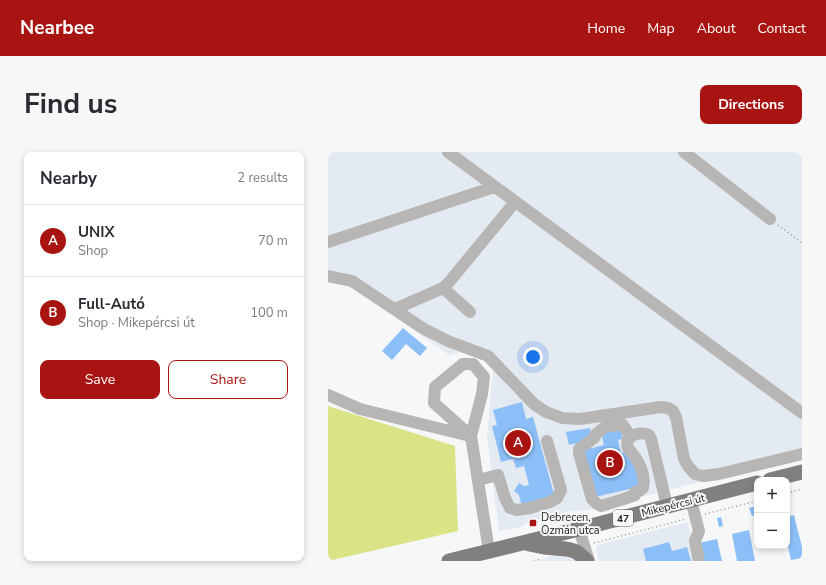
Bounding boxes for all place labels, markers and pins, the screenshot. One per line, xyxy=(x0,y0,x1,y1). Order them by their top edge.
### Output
pin: A xyxy=(505,428,531,458)
pin: B xyxy=(597,448,623,478)
place label: Debrecen, Ozmán utca xyxy=(541,510,600,538)
marker: Debrecen, Ozmán utca xyxy=(528,518,538,528)

